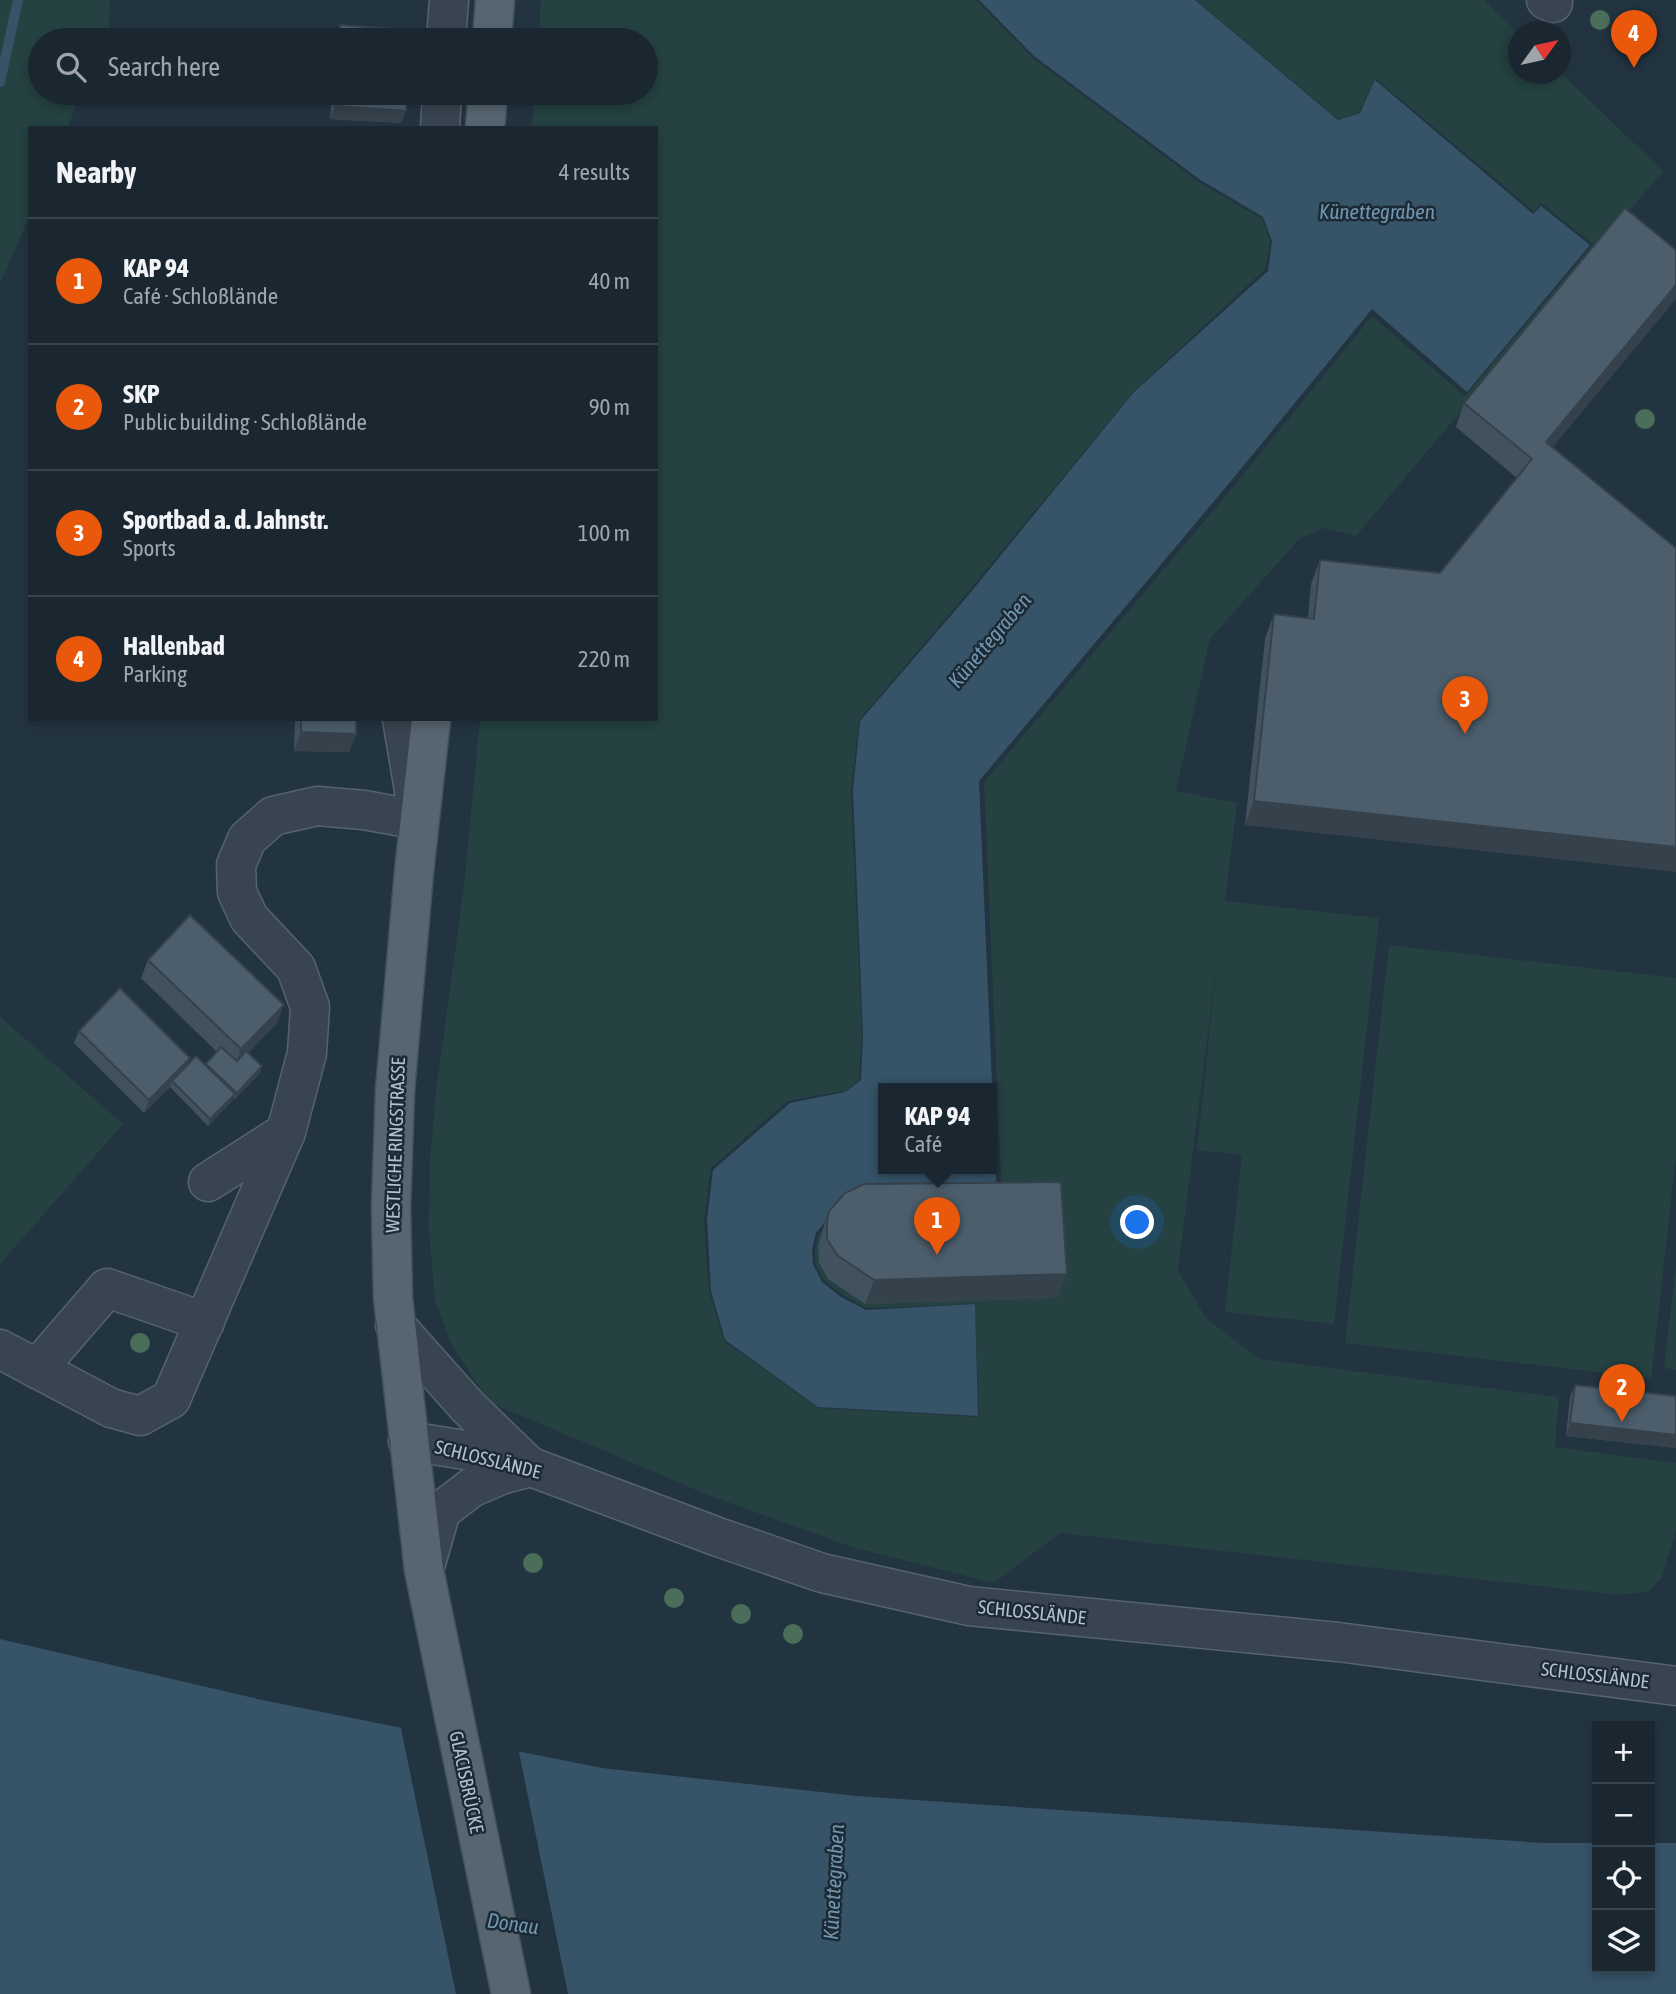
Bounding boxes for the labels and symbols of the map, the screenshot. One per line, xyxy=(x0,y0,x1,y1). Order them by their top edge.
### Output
pin: 4 xyxy=(1611,10,1657,68)
north arrow xyxy=(1508,21,1571,84)
water label: Künettegraben xyxy=(1319,199,1435,223)
water label: Künettegraben xyxy=(943,588,1035,692)
pin: 3 xyxy=(1442,676,1488,734)
street label: WESTLICHE RINGSTRASSE xyxy=(381,1057,409,1233)
pin: 1 xyxy=(914,1197,960,1255)
your location xyxy=(1120,1205,1154,1239)
pin: 2 xyxy=(1599,1364,1645,1422)
street label: SCHLOSSLÄNDE xyxy=(433,1435,543,1483)
street label: SCHLOSSLÄNDE xyxy=(977,1595,1087,1629)
street label: SCHLOSSLÄNDE xyxy=(1540,1657,1650,1693)
street label: GLACISBRÜCKE xyxy=(445,1729,489,1835)
water label: Künettegraben xyxy=(818,1824,848,1940)
water label: Donau xyxy=(486,1908,540,1938)

